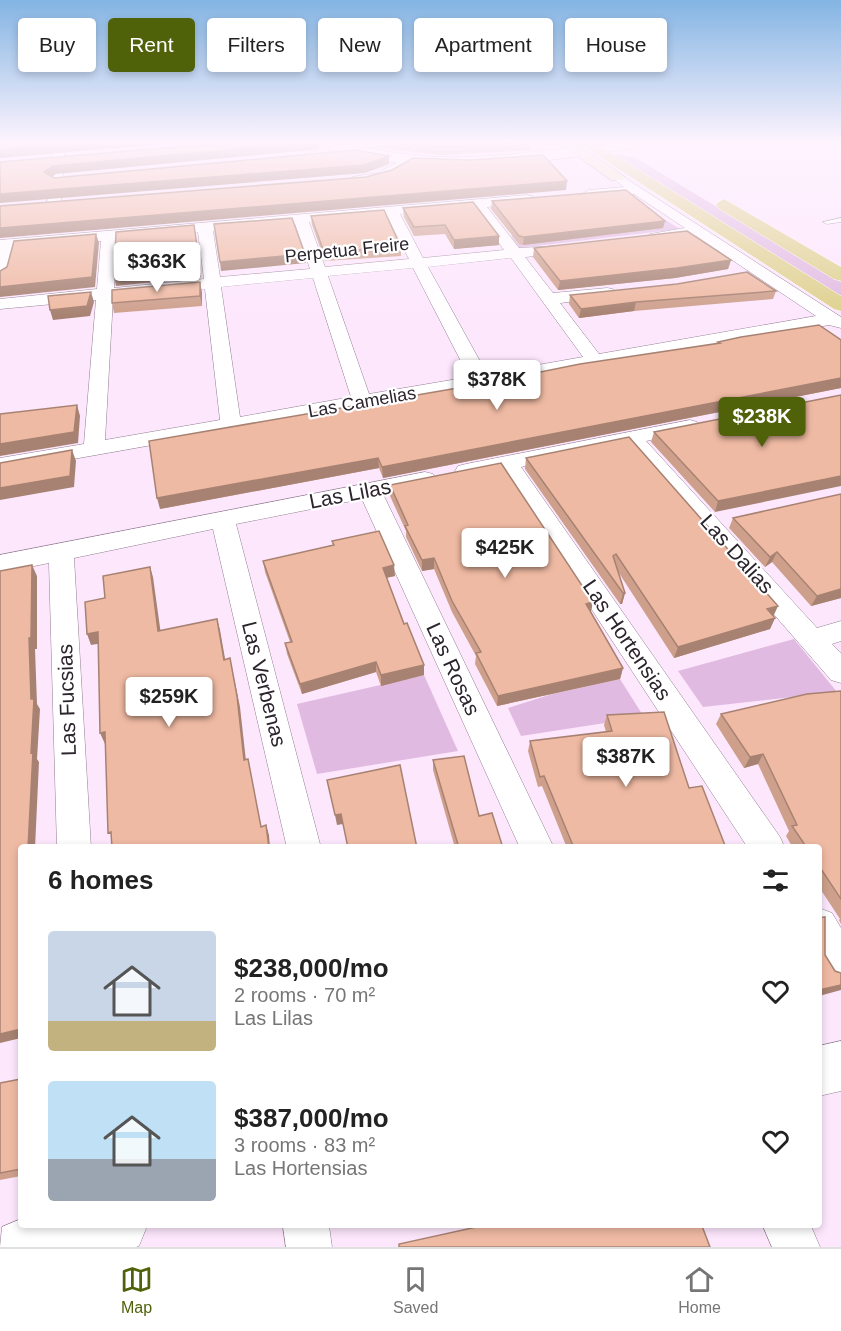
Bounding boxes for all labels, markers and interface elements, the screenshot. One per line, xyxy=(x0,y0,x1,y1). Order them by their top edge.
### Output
chip: Buy xyxy=(18,18,96,72)
chip: Rent xyxy=(108,18,195,72)
chip: Filters xyxy=(207,18,306,72)
chip: New xyxy=(318,18,402,72)
chip: Apartment xyxy=(414,18,553,72)
chip: House xyxy=(565,18,667,72)
street label: Perpetua Freire xyxy=(284,234,410,266)
pin: $363K xyxy=(115,242,199,293)
text: $363K xyxy=(128,250,186,272)
pin: $378K xyxy=(455,360,539,411)
text: $378K xyxy=(468,368,526,390)
street label: Las Camelias xyxy=(307,383,417,421)
pin: $238K xyxy=(720,397,804,448)
text: $238K xyxy=(733,405,791,427)
street label: Las Lilas xyxy=(307,474,393,513)
street label: Las Dalias xyxy=(696,510,779,598)
pin: $425K xyxy=(463,528,547,579)
text: $425K xyxy=(476,536,534,558)
street label: Las Hortensias xyxy=(579,575,676,704)
street label: Las Verbenas xyxy=(238,619,291,749)
street label: Las Rosas xyxy=(422,619,485,719)
street label: Las Fucsias xyxy=(53,644,80,756)
pin: $259K xyxy=(127,677,211,728)
text: $259K xyxy=(140,685,198,707)
pin: $387K xyxy=(584,737,668,788)
text: $387K xyxy=(597,745,655,767)
icon: filters xyxy=(759,864,792,897)
text: 6 homes xyxy=(48,865,154,895)
text: $238,000/mo xyxy=(234,953,389,983)
icon: home xyxy=(96,955,168,1027)
icon: heart xyxy=(759,975,792,1008)
text: 2 rooms · 70 m² xyxy=(234,984,375,1006)
text: Las Lilas xyxy=(234,1007,313,1029)
text: $387,000/mo xyxy=(234,1103,389,1133)
icon: home xyxy=(96,1105,168,1177)
icon: heart xyxy=(759,1125,792,1158)
text: 3 rooms · 83 m² xyxy=(234,1134,375,1156)
text: Las Hortensias xyxy=(234,1157,367,1179)
tab: Map xyxy=(120,1263,153,1317)
tab: Saved xyxy=(393,1263,438,1317)
tab: Home xyxy=(678,1263,721,1317)

